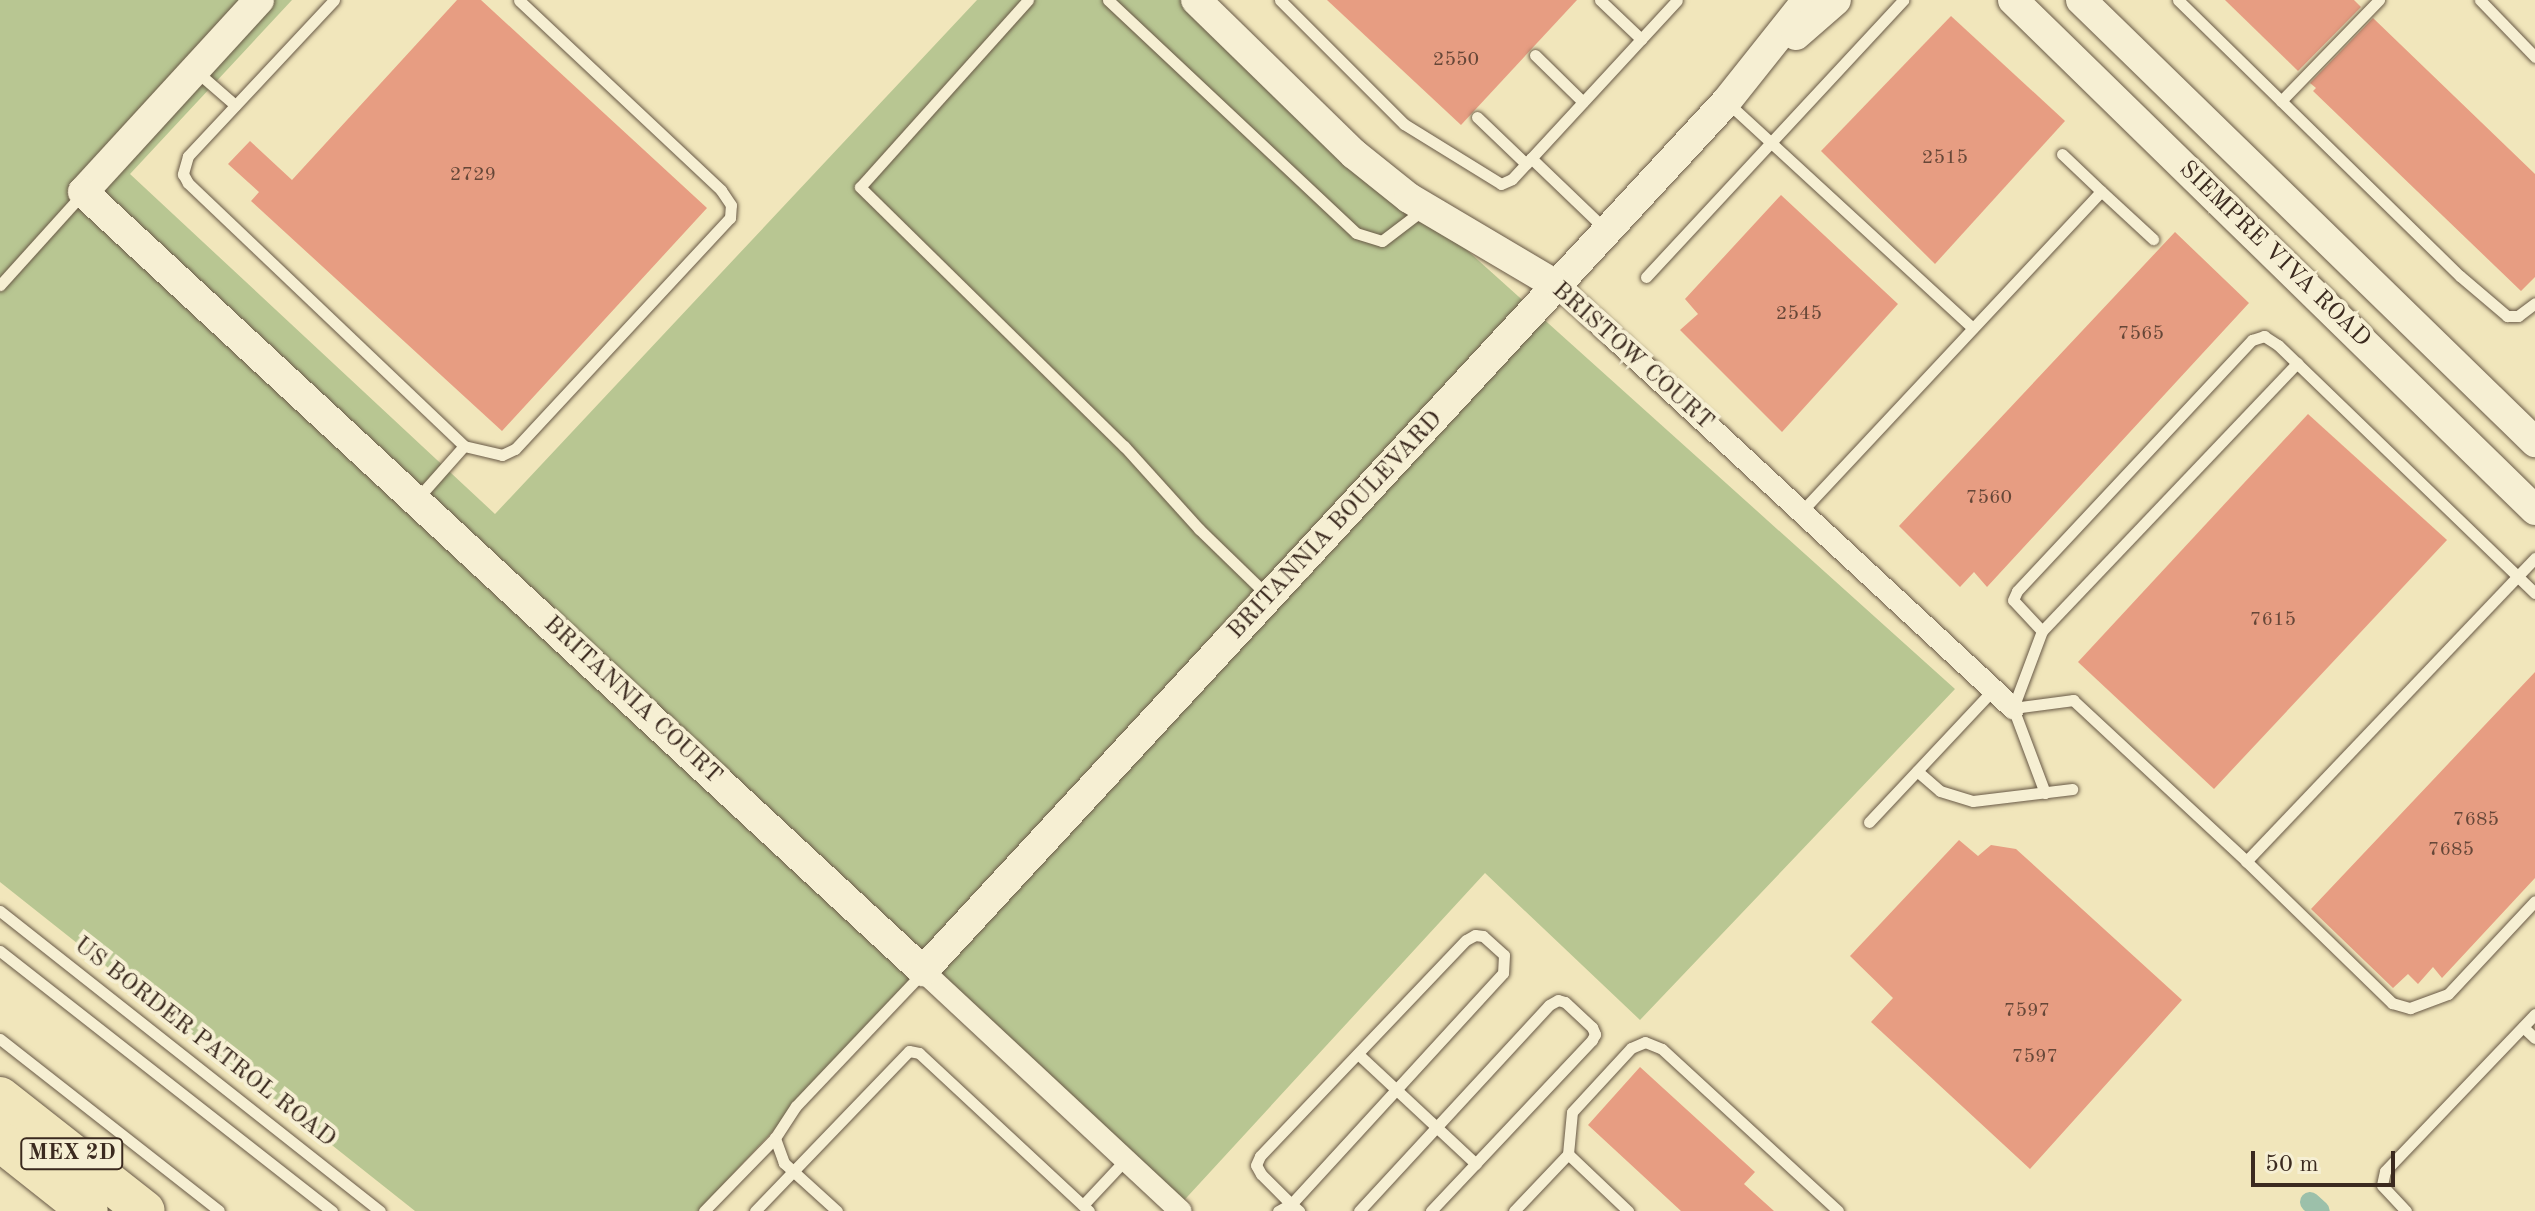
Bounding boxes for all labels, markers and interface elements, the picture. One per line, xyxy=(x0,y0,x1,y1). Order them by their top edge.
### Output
house number: 2550 xyxy=(1433,48,1479,72)
house number: 2515 xyxy=(1922,146,1968,170)
street label: SIEMPRE VIVA ROAD xyxy=(2172,156,2376,354)
house number: 2729 xyxy=(450,163,496,187)
street label: BRISTOW COURT xyxy=(1545,277,1719,437)
house number: 2545 xyxy=(1776,302,1822,326)
house number: 7565 xyxy=(2118,322,2164,346)
street label: BRITANNIA BOULEVARD xyxy=(1223,406,1449,646)
house number: 7560 xyxy=(1966,486,2012,510)
house number: 7615 xyxy=(2250,608,2296,632)
street label: BRITANNIA COURT xyxy=(537,611,727,791)
house number: 7685 xyxy=(2453,808,2499,832)
house number: 7685 xyxy=(2428,838,2474,862)
street label: US BORDER PATROL ROAD xyxy=(67,932,341,1154)
house number: 7597 xyxy=(2004,999,2050,1023)
house number: 7597 xyxy=(2012,1045,2058,1069)
scale bar xyxy=(2255,1135,2399,1185)
road number: MEX 2D xyxy=(20,1136,124,1172)
text: 50 m xyxy=(2265,1153,2319,1177)

